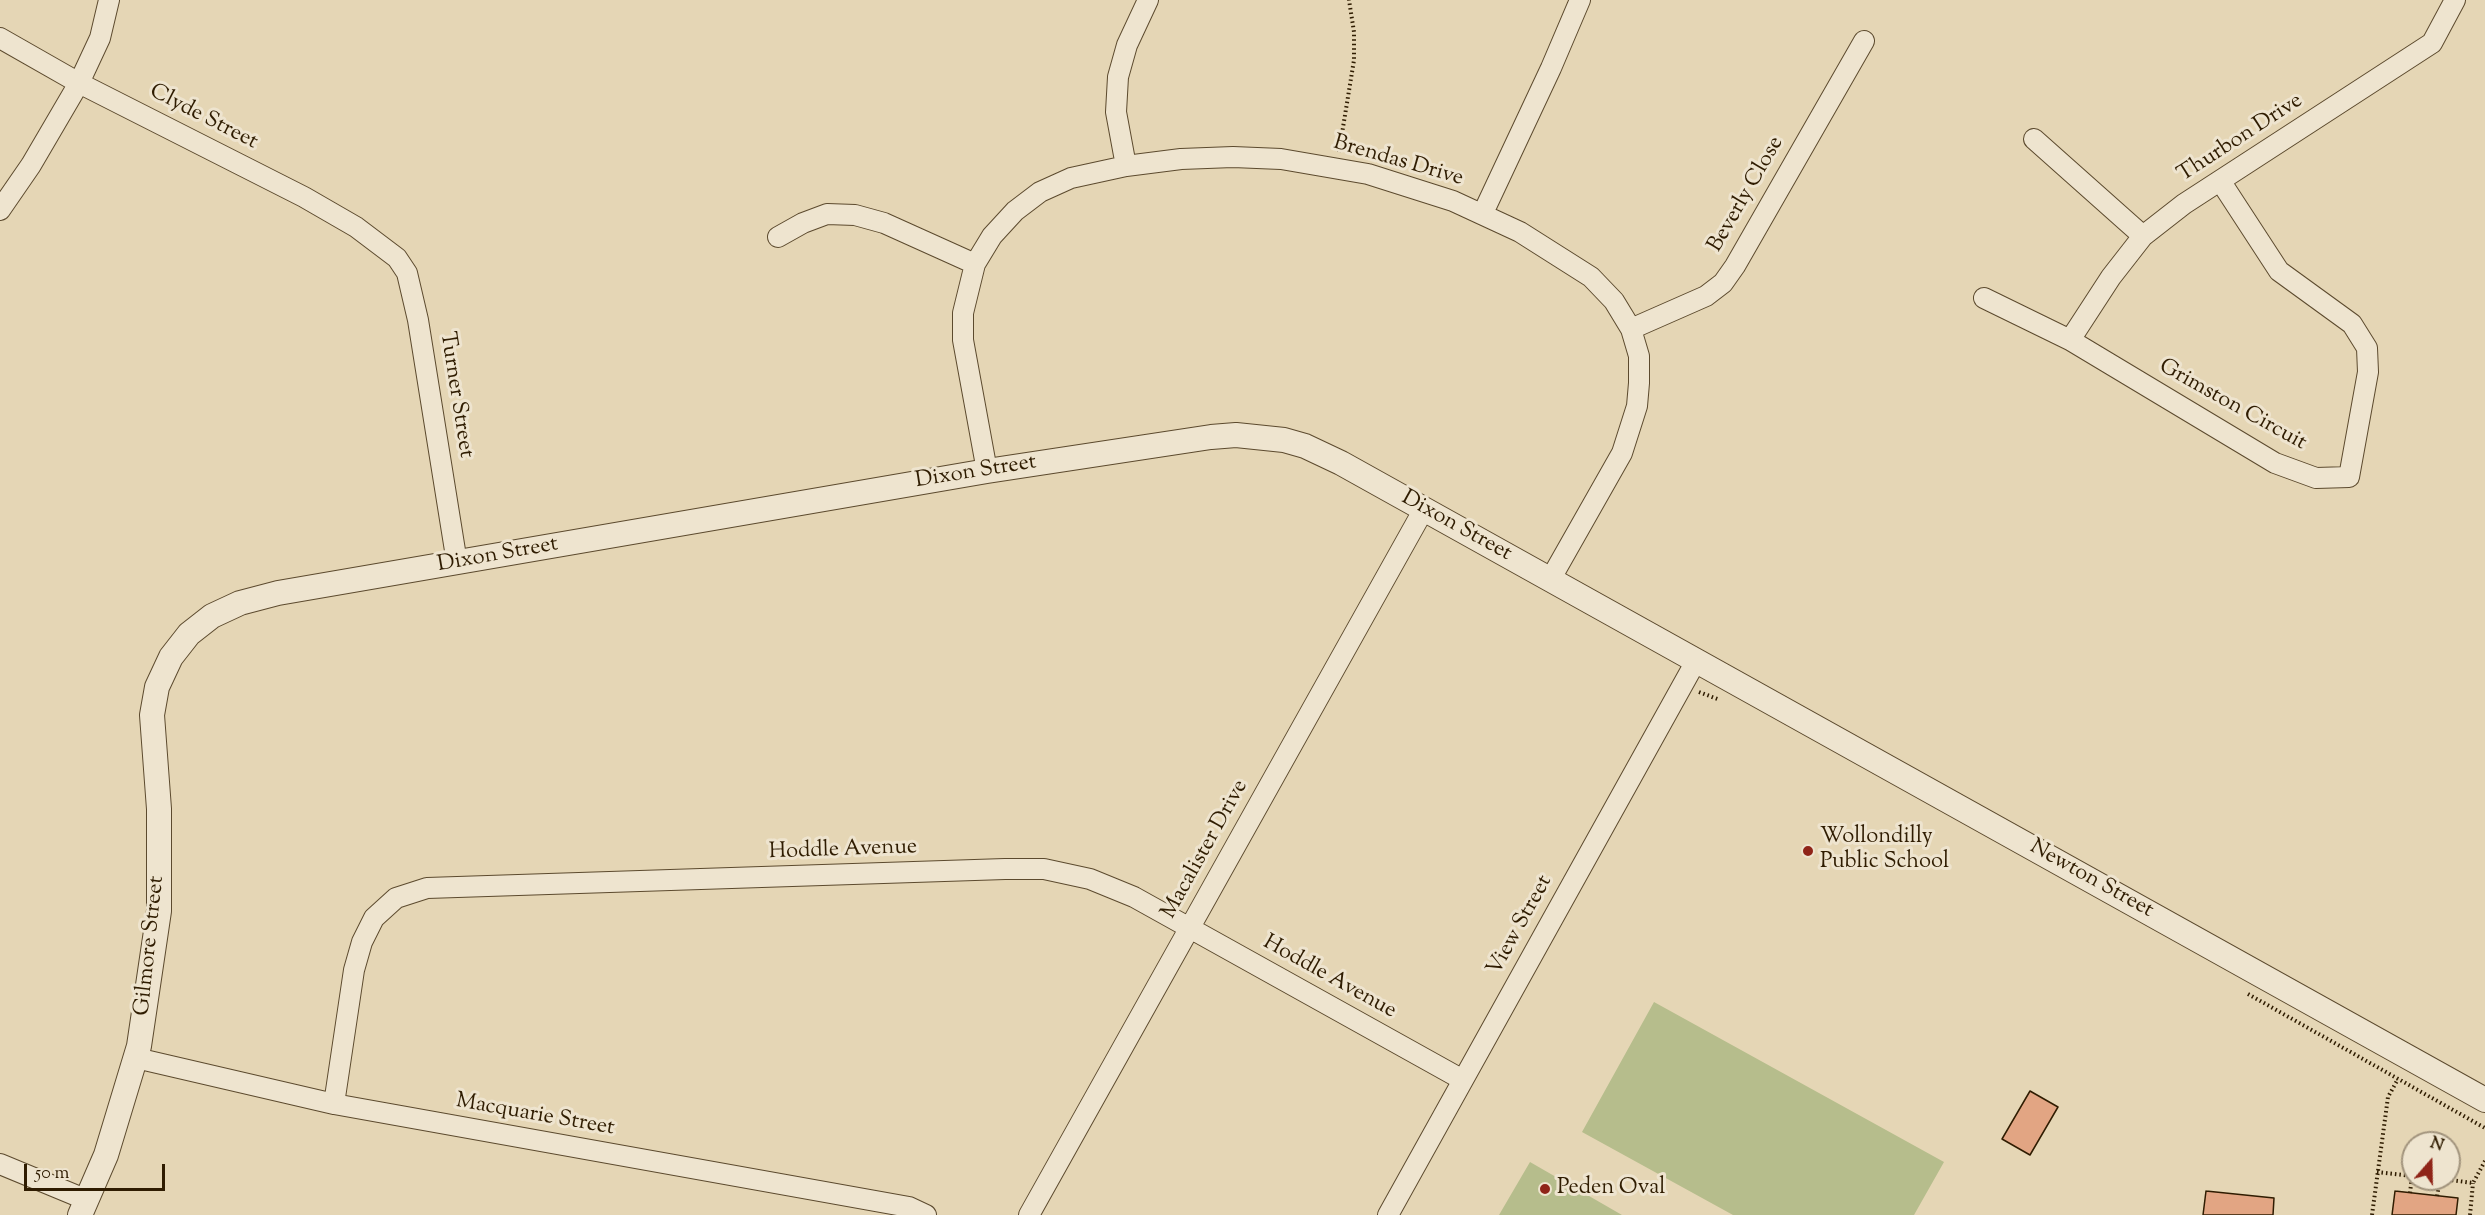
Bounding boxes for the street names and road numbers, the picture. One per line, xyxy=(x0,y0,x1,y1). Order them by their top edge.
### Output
street label: Clyde Street xyxy=(144,79,262,157)
street label: Thurbon Drive xyxy=(2174,89,2308,189)
street label: Brendas Drive xyxy=(1330,131,1466,193)
street label: Beverly Close xyxy=(1703,132,1791,258)
street label: Turner Street xyxy=(432,330,478,460)
street label: Grimston Circuit xyxy=(2154,355,2310,457)
street label: Dixon Street xyxy=(914,450,1038,496)
street label: Dixon Street xyxy=(1396,486,1516,568)
street label: Dixon Street xyxy=(436,532,560,580)
street label: Macalister Drive xyxy=(1157,776,1255,924)
street label: Hoddle Avenue xyxy=(768,835,918,867)
street label: Newton Street xyxy=(2024,835,2158,925)
street label: View Street xyxy=(1483,871,1559,981)
street label: Gilmore Street xyxy=(131,875,171,1017)
street label: Hoddle Avenue xyxy=(1258,930,1400,1026)
street label: Macquarie Street xyxy=(454,1089,616,1143)

